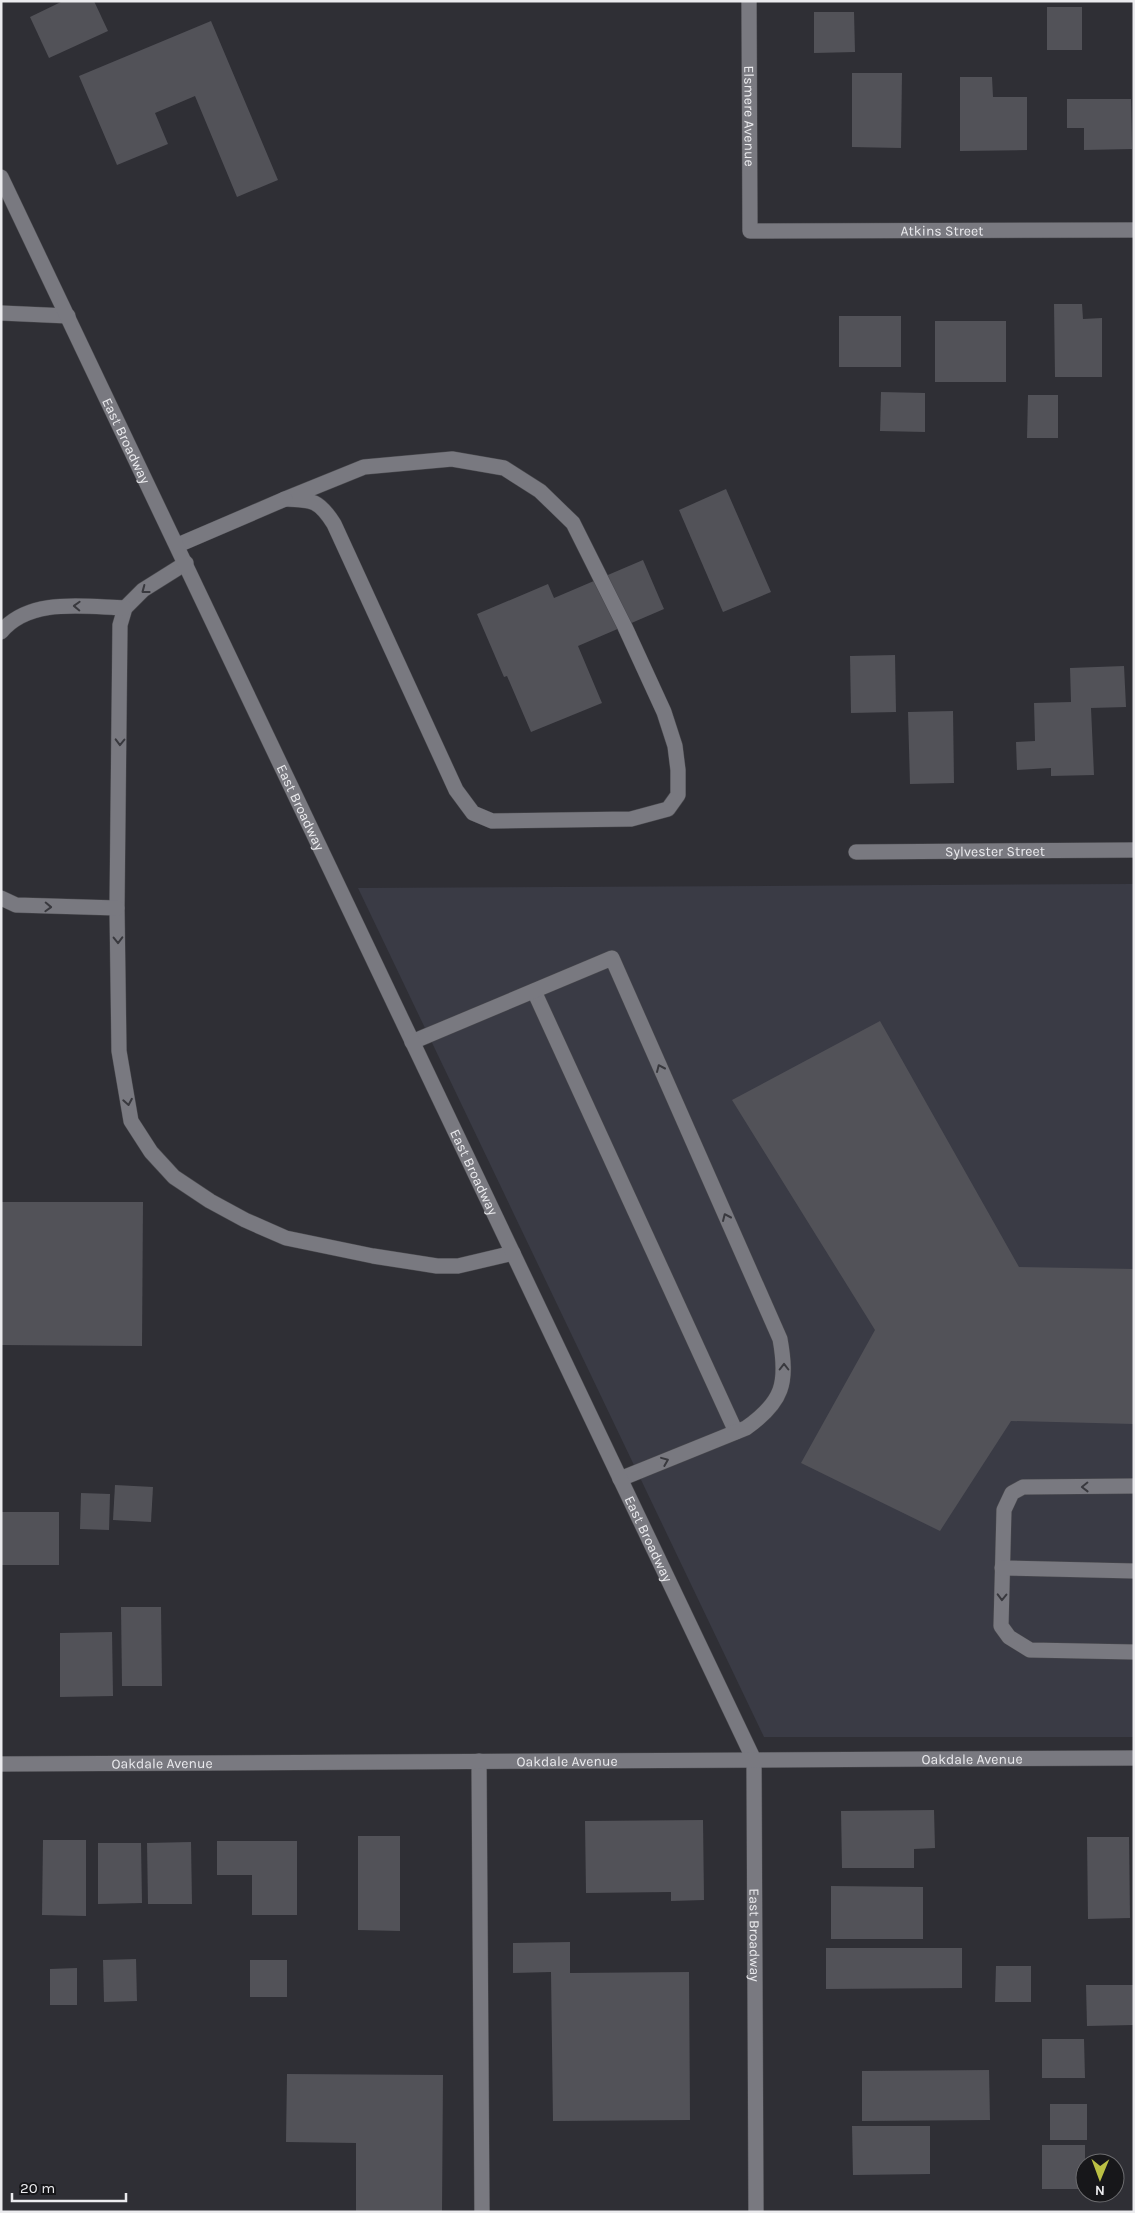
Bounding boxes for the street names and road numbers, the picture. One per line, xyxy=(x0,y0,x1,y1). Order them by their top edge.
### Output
street label: Elsmere Avenue xyxy=(740,65,758,167)
street label: Atkins Street xyxy=(900,222,984,240)
street label: East Broadway xyxy=(98,395,154,487)
street label: East Broadway xyxy=(273,762,328,854)
street label: Sylvester Street xyxy=(945,843,1045,860)
street label: East Broadway xyxy=(446,1127,502,1219)
street label: East Broadway xyxy=(621,1493,676,1585)
street label: Oakdale Avenue xyxy=(921,1751,1023,1768)
street label: Oakdale Avenue xyxy=(516,1753,618,1770)
street label: Oakdale Avenue xyxy=(111,1755,213,1772)
street label: East Broadway xyxy=(746,1888,763,1982)

